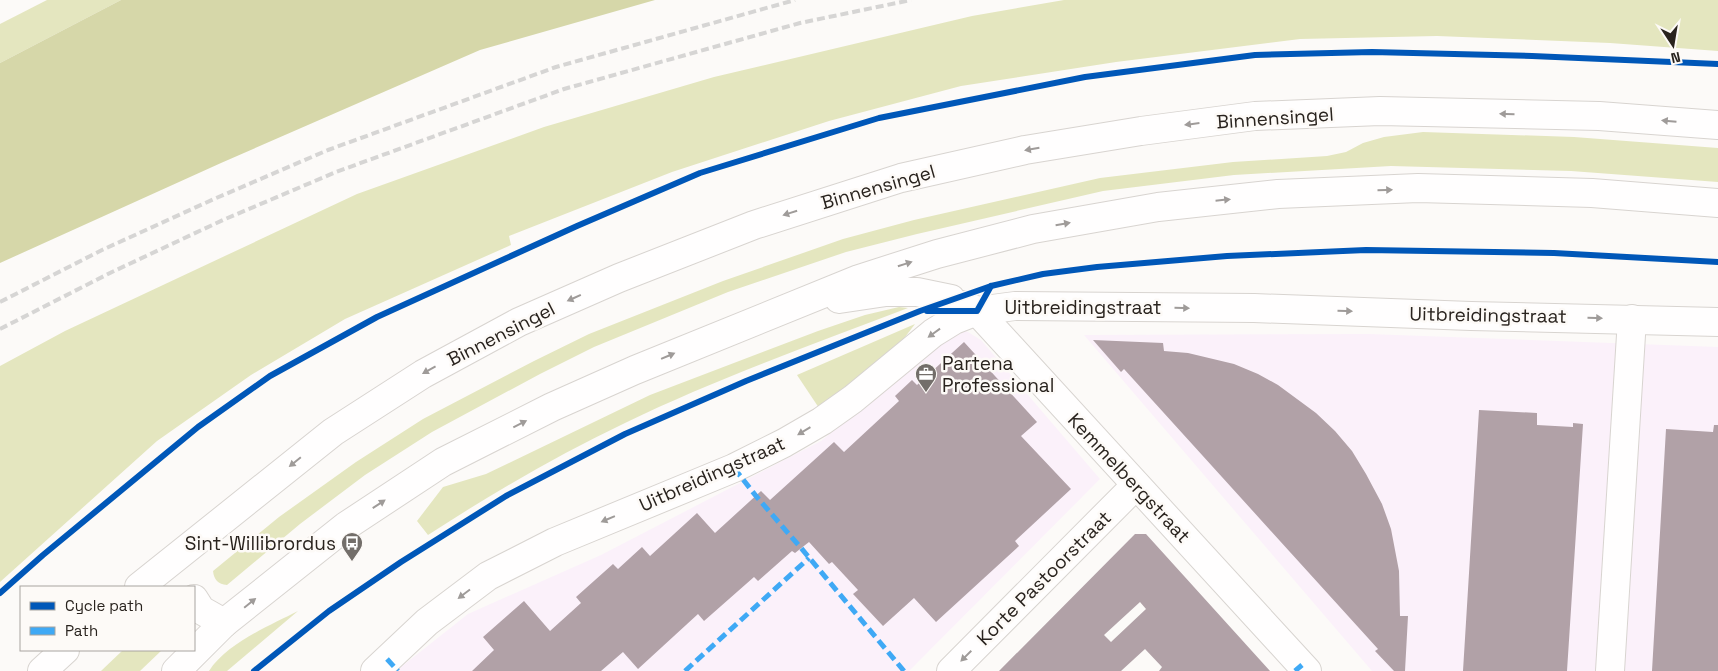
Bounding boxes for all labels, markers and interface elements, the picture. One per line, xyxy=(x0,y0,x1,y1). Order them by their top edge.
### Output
north arrow xyxy=(1648,20,1698,70)
text: N xyxy=(1669,48,1682,67)
street label: Binnensingel xyxy=(1215,101,1335,135)
one-way arrow xyxy=(1499,110,1515,118)
one-way arrow xyxy=(1661,117,1677,125)
one-way arrow xyxy=(1184,121,1200,129)
one-way arrow xyxy=(1023,146,1039,154)
street label: Binnensingel xyxy=(818,159,938,215)
one-way arrow xyxy=(1378,185,1394,193)
one-way arrow xyxy=(1216,196,1232,204)
one-way arrow xyxy=(783,210,798,218)
one-way arrow xyxy=(1055,219,1071,227)
one-way arrow xyxy=(898,260,913,267)
one-way arrow xyxy=(567,294,581,302)
street label: Uitbreidingstraat xyxy=(1004,295,1162,320)
street label: Binnensingel xyxy=(443,296,559,372)
street label: Uitbreidingstraat xyxy=(1409,301,1567,329)
one-way arrow xyxy=(1175,304,1191,312)
one-way arrow xyxy=(1337,308,1353,316)
one-way arrow xyxy=(1587,314,1603,322)
one-way arrow xyxy=(928,328,941,339)
place label: Partena Professional xyxy=(942,351,1054,398)
one-way arrow xyxy=(661,352,675,360)
office icon: Partena Professional xyxy=(914,362,938,393)
one-way arrow xyxy=(422,366,436,374)
street label: Kemmelbergstraat xyxy=(1062,408,1196,548)
one-way arrow xyxy=(513,420,527,428)
one-way arrow xyxy=(798,427,811,436)
street label: Uitbreidingstraat xyxy=(635,431,789,517)
one-way arrow xyxy=(289,457,302,468)
one-way arrow xyxy=(373,499,386,509)
street label: Korte Pastoorstraat xyxy=(971,505,1117,651)
one-way arrow xyxy=(601,516,615,524)
place label: Sint-Willibrordus xyxy=(185,531,336,556)
bus stop icon: Sint-Willibrordus xyxy=(340,531,364,562)
legend xyxy=(20,586,195,651)
one-way arrow xyxy=(458,588,471,598)
text: Cycle path xyxy=(65,596,143,615)
one-way arrow xyxy=(243,597,256,608)
text: Path xyxy=(65,621,98,640)
one-way arrow xyxy=(960,650,972,662)

